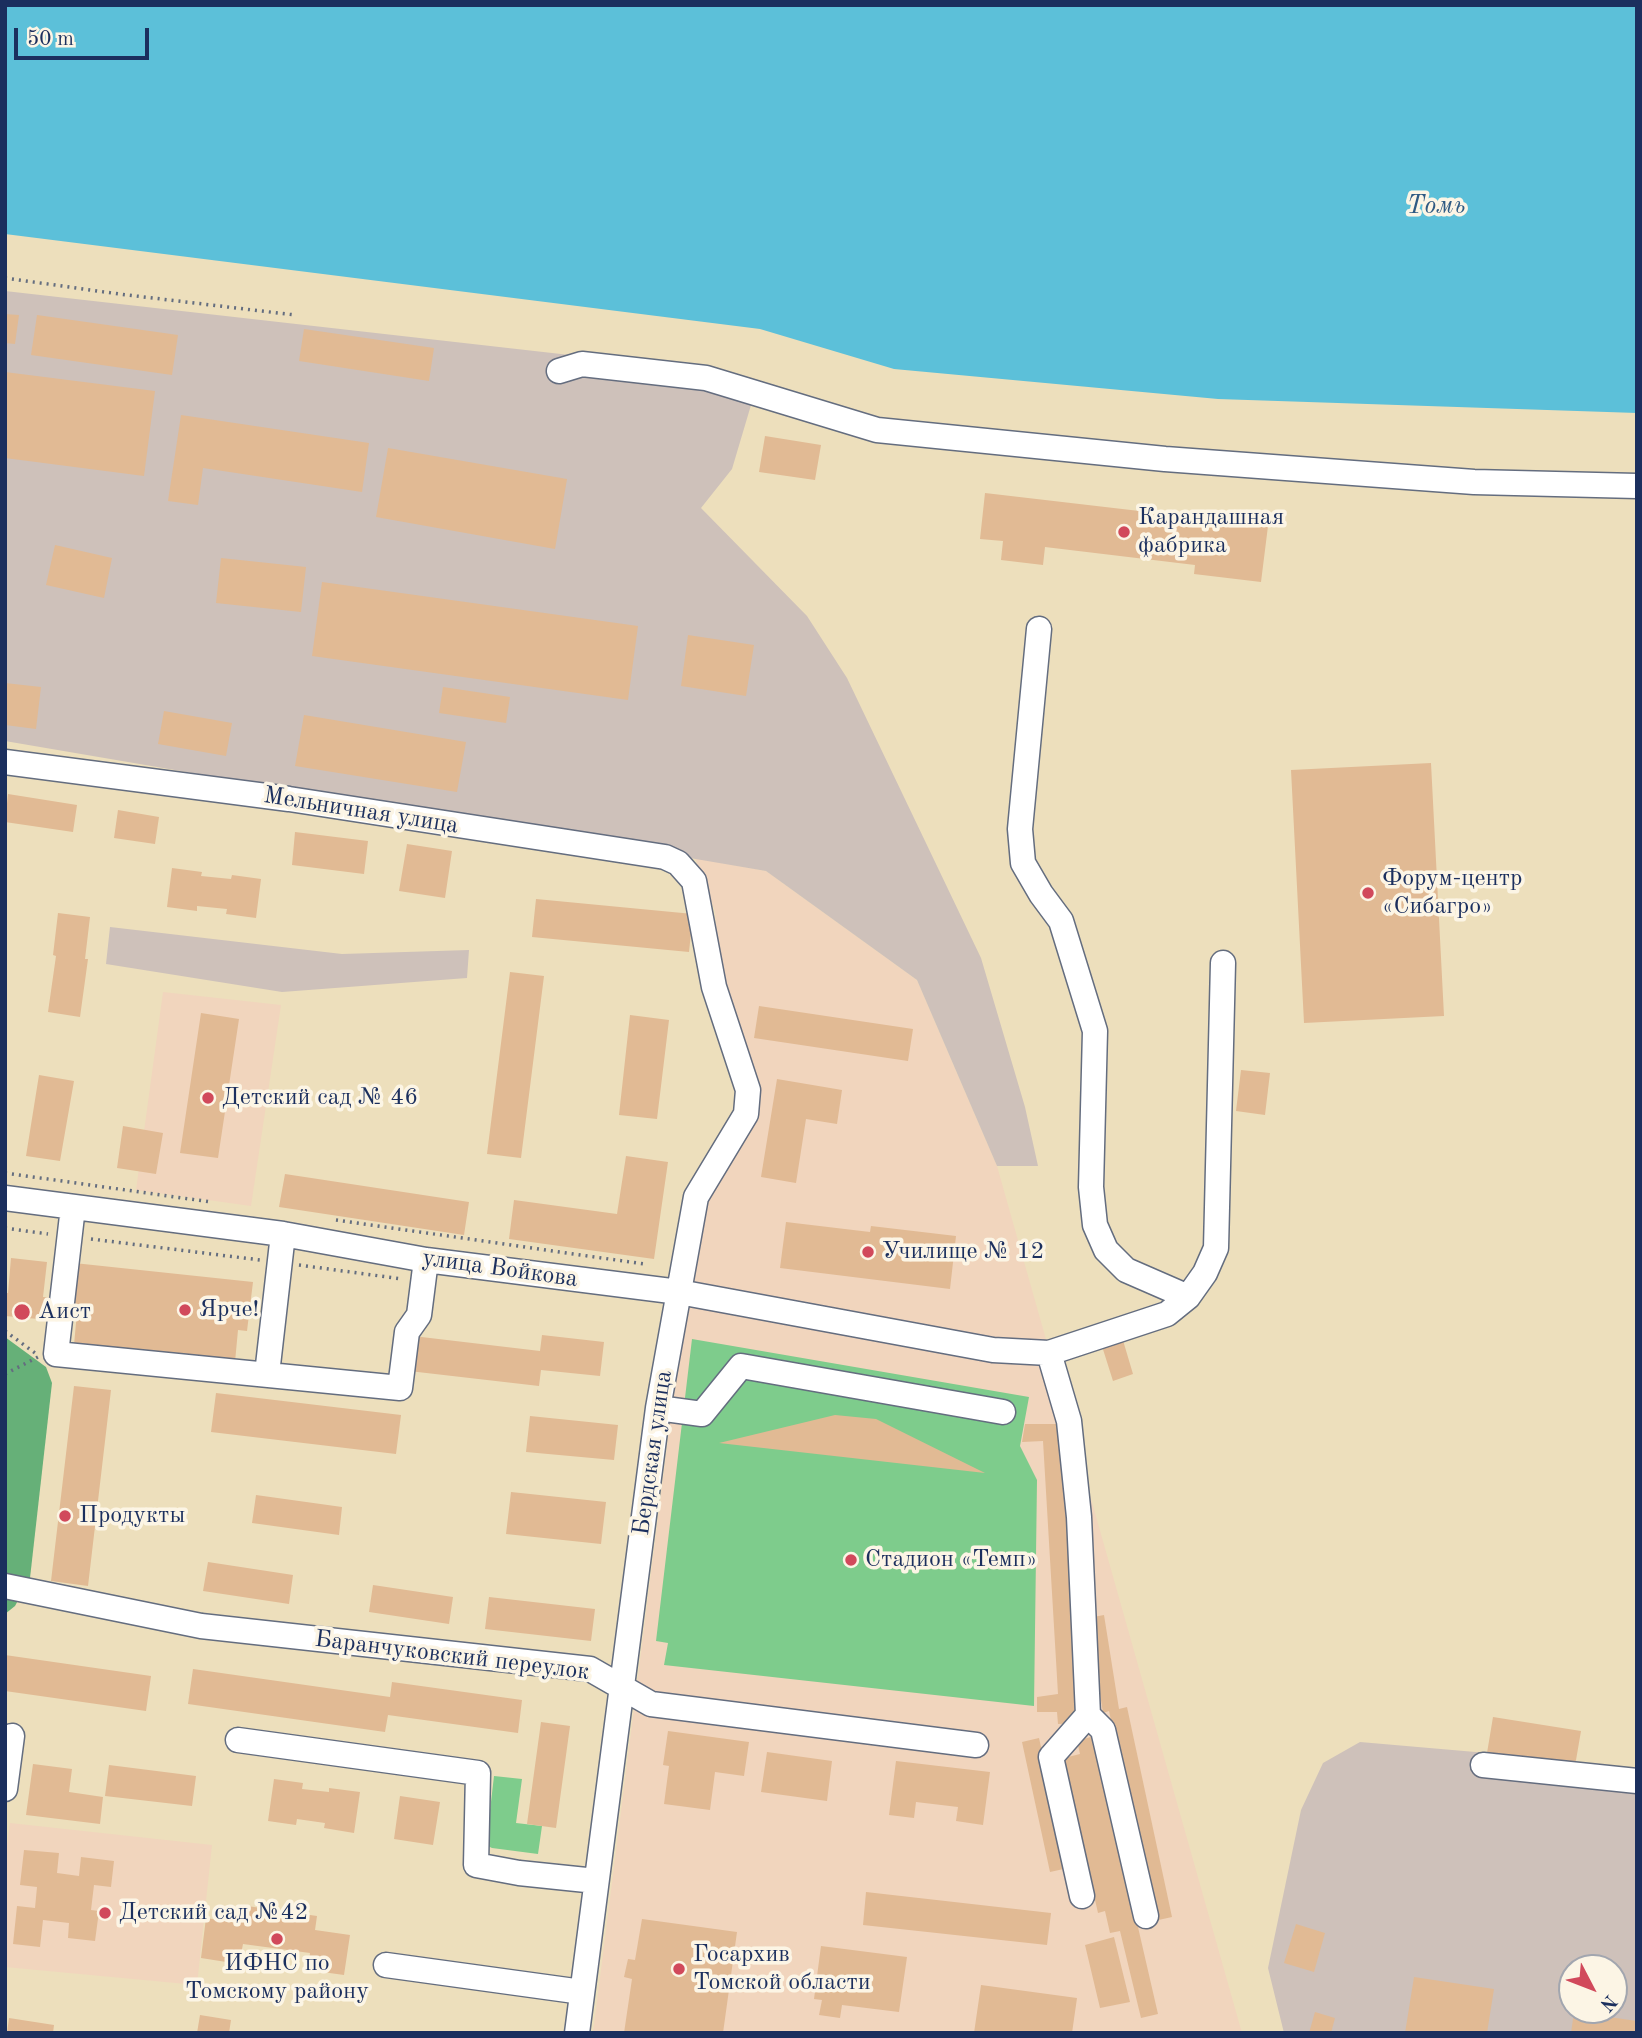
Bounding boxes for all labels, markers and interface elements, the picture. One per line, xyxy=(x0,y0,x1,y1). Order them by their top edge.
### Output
scale bar xyxy=(18,14,152,58)
text: 50 m xyxy=(27,29,74,50)
water label: Томь xyxy=(1406,190,1466,222)
place label: Карандашная фабрика xyxy=(1138,504,1284,560)
marker: Карандашная фабрика xyxy=(1116,524,1132,540)
street label: Мельничная улица xyxy=(262,781,460,841)
place label: Форум-центр «Сибагро» xyxy=(1382,865,1522,921)
marker: Форум-центр «Сибагро» xyxy=(1360,885,1376,901)
place label: Детский сад № 46 xyxy=(222,1084,418,1112)
marker: Детский сад № 46 xyxy=(200,1090,216,1106)
place label: Училище № 12 xyxy=(882,1238,1045,1266)
street label: улица Войкова xyxy=(420,1244,580,1294)
marker: Училище № 12 xyxy=(860,1244,876,1260)
place label: Ярче! xyxy=(199,1296,259,1324)
place label: Аист xyxy=(38,1298,91,1326)
marker: Аист xyxy=(12,1302,32,1322)
marker: Ярче! xyxy=(177,1302,193,1318)
street label: Бердская улица xyxy=(627,1369,679,1537)
place label: Продукты xyxy=(79,1502,185,1530)
marker: Продукты xyxy=(57,1508,73,1524)
place label: Стадион «Темп» xyxy=(865,1546,1037,1574)
marker: Стадион «Темп» xyxy=(843,1552,859,1568)
street label: Баранчуковский переулок xyxy=(313,1625,591,1687)
place label: Детский сад №42 xyxy=(119,1899,308,1927)
marker: Детский сад №42 xyxy=(97,1905,113,1921)
marker: ИФНС по Томскому району xyxy=(269,1931,285,1947)
place label: Госархив Томской области xyxy=(693,1941,871,1997)
place label: ИФНС по Томскому району xyxy=(185,1950,369,2006)
north arrow xyxy=(1558,1954,1628,2024)
marker: Госархив Томской области xyxy=(671,1961,687,1977)
text: N xyxy=(1596,1990,1619,2014)

